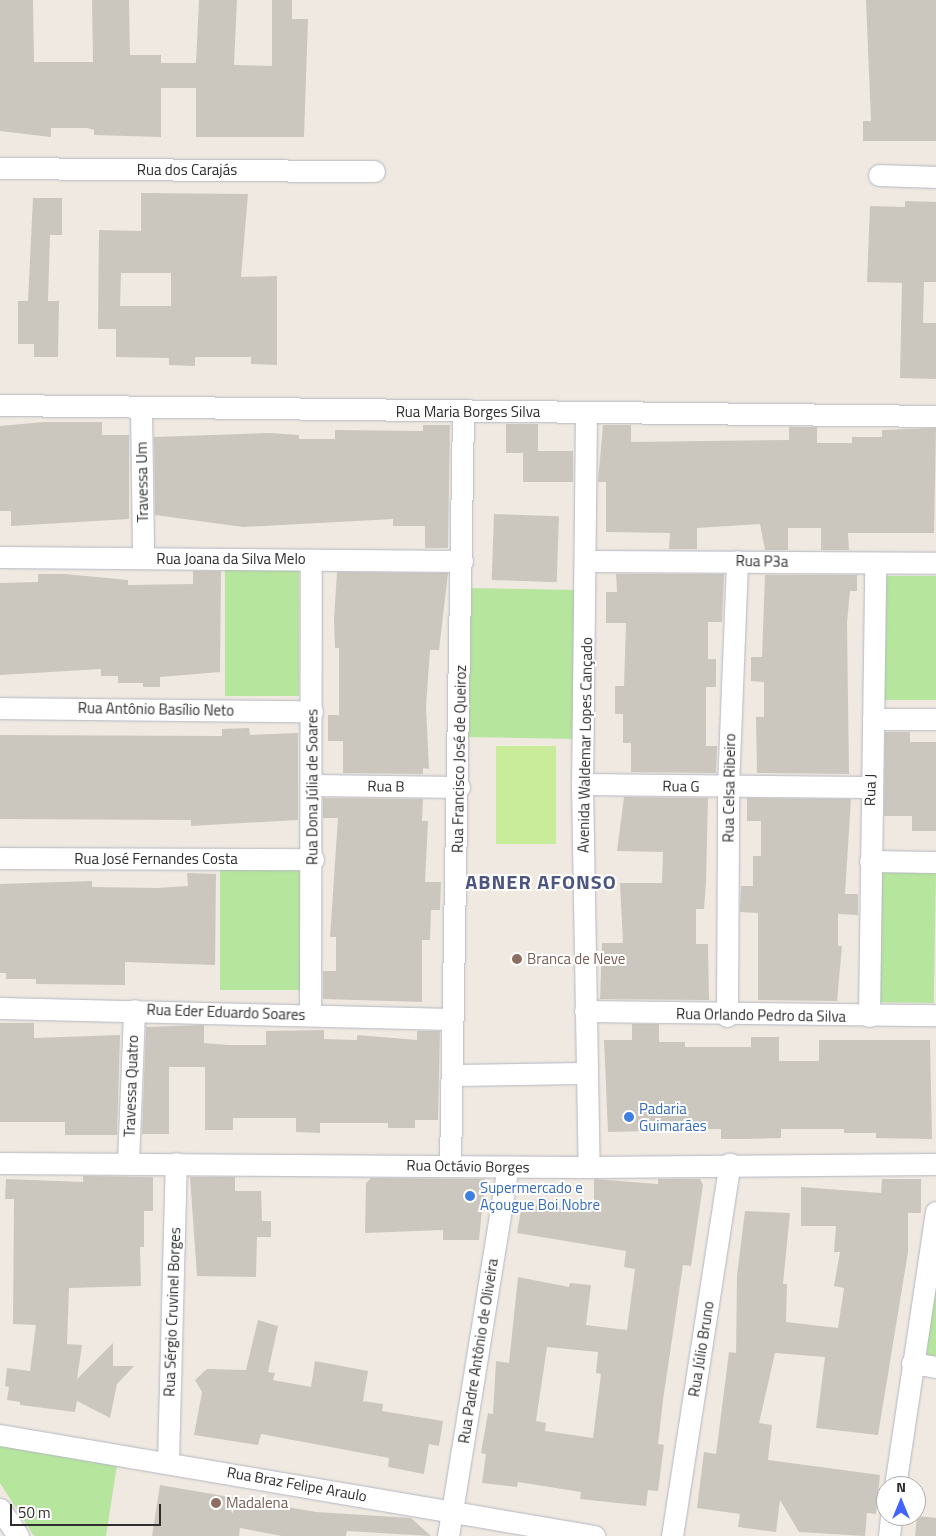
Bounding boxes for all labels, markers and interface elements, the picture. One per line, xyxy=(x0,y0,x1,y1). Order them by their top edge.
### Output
street label: Rua dos Carajás xyxy=(137,161,237,179)
street label: Rua Maria Borges Silva xyxy=(396,403,540,421)
street label: Travessa Um xyxy=(132,441,152,523)
street label: Rua Joana da Silva Melo xyxy=(156,550,306,568)
street label: Rua P3a xyxy=(735,552,789,570)
street label: Avenida Waldemar Lopes Cançado xyxy=(574,637,596,853)
street label: Rua Francisco José de Queiroz xyxy=(448,665,470,853)
street label: Rua Antônio Basílio Neto xyxy=(78,699,234,719)
street label: Rua Dona Júlia de Soares xyxy=(303,709,321,865)
street label: Rua Celsa Ribeiro xyxy=(719,733,739,843)
street label: Rua J xyxy=(861,774,879,806)
street label: Rua B xyxy=(367,777,405,795)
street label: Rua G xyxy=(662,777,700,795)
street label: Rua José Fernandes Costa xyxy=(74,850,238,868)
district label: ABNER AFONSO xyxy=(464,869,618,893)
place label: Branca de Neve xyxy=(527,950,625,968)
marker: Branca de Neve xyxy=(511,953,523,965)
street label: Rua Eder Eduardo Soares xyxy=(146,1000,306,1024)
street label: Rua Orlando Pedro da Silva xyxy=(676,1005,846,1025)
street label: Travessa Quatro xyxy=(120,1035,142,1137)
place label: Padaria Guimarães xyxy=(639,1099,707,1134)
marker: Padaria Guimarães xyxy=(623,1111,635,1123)
street label: Rua Octávio Borges xyxy=(406,1156,530,1176)
place label: Supermercado e Açougue Boi Nobre xyxy=(480,1178,600,1213)
marker: Supermercado e Açougue Boi Nobre xyxy=(464,1190,476,1202)
street label: Rua Sérgio Cruvinel Borges xyxy=(160,1227,184,1397)
street label: Rua Padre Antônio de Oliveira xyxy=(454,1257,502,1445)
street label: Rua Júlio Bruno xyxy=(685,1300,717,1398)
street label: Rua Braz Felipe Araulo xyxy=(226,1463,368,1505)
north arrow xyxy=(876,1476,926,1526)
text: N xyxy=(896,1476,906,1497)
scale bar xyxy=(12,1494,164,1526)
place label: Madalena xyxy=(226,1494,288,1512)
marker: Madalena xyxy=(210,1497,222,1509)
text: 50 m xyxy=(18,1501,51,1524)

